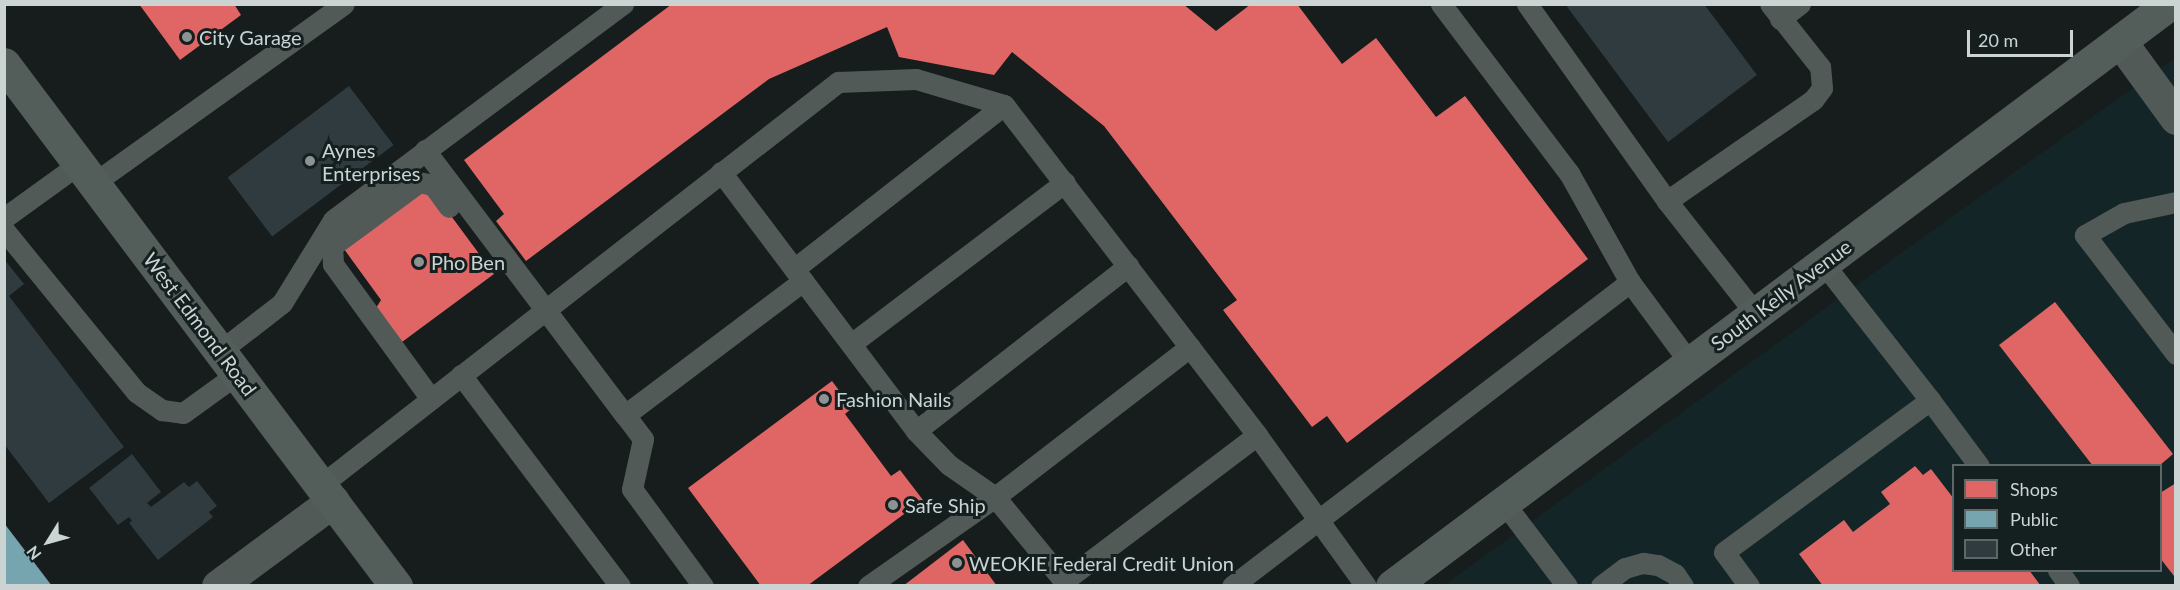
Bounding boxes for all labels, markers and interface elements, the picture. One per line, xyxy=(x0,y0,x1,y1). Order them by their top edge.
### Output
scale bar xyxy=(1970,18,2076,56)
place label: City Garage xyxy=(199,25,302,49)
text: 20 m xyxy=(1978,29,2018,51)
marker: City Garage xyxy=(180,30,194,44)
place label: Aynes Enterprises xyxy=(322,138,420,185)
marker: Aynes Enterprises xyxy=(303,154,317,168)
street label: South Kelly Avenue xyxy=(1706,234,1856,356)
street label: West Edmond Road xyxy=(138,248,262,400)
place label: Pho Ben xyxy=(431,250,505,274)
marker: Pho Ben xyxy=(412,255,426,269)
place label: Fashion Nails xyxy=(836,387,951,411)
marker: Fashion Nails xyxy=(817,392,831,406)
legend xyxy=(1952,464,2162,572)
text: Shops xyxy=(2010,478,2058,500)
place label: Safe Ship xyxy=(905,493,986,517)
marker: Safe Ship xyxy=(886,498,900,512)
text: Public xyxy=(2010,508,2058,530)
north arrow xyxy=(18,512,78,572)
text: Other xyxy=(2010,538,2057,560)
text: N xyxy=(22,542,45,564)
place label: WEOKIE Federal Credit Union xyxy=(969,551,1234,575)
marker: WEOKIE Federal Credit Union xyxy=(950,556,964,570)

